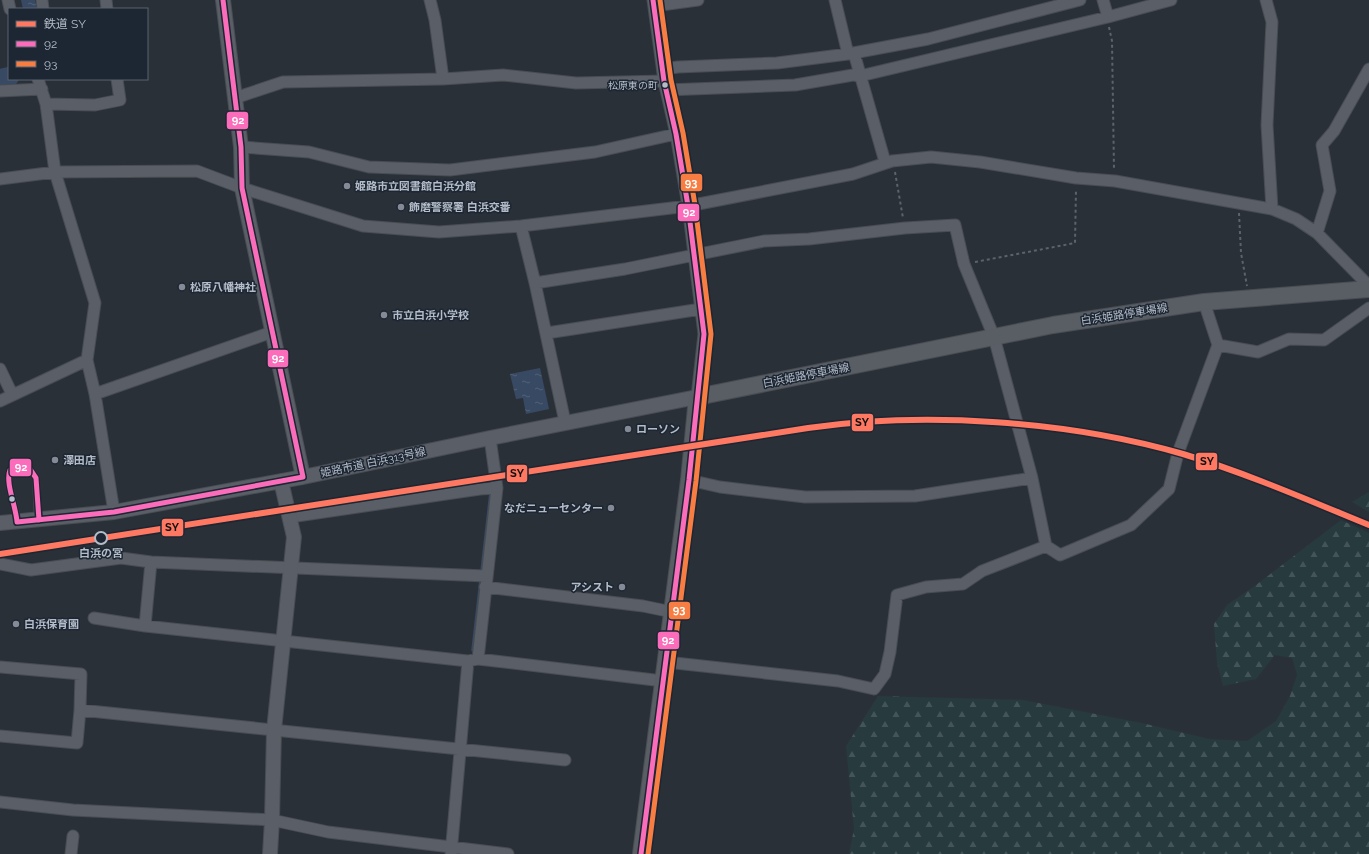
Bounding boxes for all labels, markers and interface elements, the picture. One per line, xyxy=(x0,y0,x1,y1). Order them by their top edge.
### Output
legend xyxy=(8,8,148,80)
text: 鉄道 SY xyxy=(44,17,86,31)
text: 92 xyxy=(44,37,57,51)
text: 93 xyxy=(44,57,57,71)
place label: 松原東の町 xyxy=(608,80,658,91)
marker: 松原東の町 xyxy=(660,80,670,90)
line badge: 92 xyxy=(226,111,249,130)
text: 92 xyxy=(232,114,244,127)
line badge: 93 xyxy=(680,173,703,192)
text: 93 xyxy=(685,177,697,190)
place label: 姫路市立図書館白浜分館 xyxy=(355,180,476,193)
marker: 姫路市立図書館白浜分館 xyxy=(342,181,352,191)
place label: 飾磨警察署 白浜交番 xyxy=(408,201,511,214)
marker: 飾磨警察署 白浜交番 xyxy=(396,202,406,212)
line badge: 92 xyxy=(677,203,700,222)
text: 92 xyxy=(683,206,695,219)
place label: 松原八幡神社 xyxy=(190,281,256,294)
marker: 松原八幡神社 xyxy=(177,282,187,292)
street label: 白浜姫路停車場線 xyxy=(1080,301,1169,328)
place label: 市立白浜小学校 xyxy=(392,309,469,322)
marker: 市立白浜小学校 xyxy=(379,310,389,320)
line badge: 92 xyxy=(267,349,289,368)
text: 92 xyxy=(272,352,284,365)
street label: 白浜姫路停車場線 xyxy=(762,361,851,390)
line badge: SY xyxy=(851,413,874,432)
text: SY xyxy=(855,416,870,429)
place label: ローソン xyxy=(636,423,680,436)
marker: ローソン xyxy=(623,424,633,434)
street label: 姫路市道 白浜313号線 xyxy=(319,445,427,480)
line badge: SY xyxy=(1195,452,1218,471)
place label: 澤田店 xyxy=(63,454,96,467)
marker: 澤田店 xyxy=(50,455,60,465)
text: SY xyxy=(1200,455,1215,468)
line badge: 92 xyxy=(9,458,32,477)
text: 92 xyxy=(15,461,27,474)
line badge: SY xyxy=(506,464,528,483)
text: SY xyxy=(510,467,525,480)
unlabelled marker xyxy=(7,494,17,504)
place label: なだニューセンター xyxy=(504,502,603,515)
marker: なだニューセンター xyxy=(606,503,616,513)
line badge: SY xyxy=(161,518,184,537)
text: SY xyxy=(165,521,180,534)
marker: 白浜の宮 xyxy=(94,531,108,545)
place label: 白浜の宮 xyxy=(79,547,123,560)
place label: アシスト xyxy=(570,581,614,594)
marker: アシスト xyxy=(617,582,627,592)
line badge: 93 xyxy=(668,601,691,620)
text: 93 xyxy=(673,604,685,617)
place label: 白浜保育園 xyxy=(24,618,79,631)
marker: 白浜保育園 xyxy=(11,619,21,629)
line badge: 92 xyxy=(657,631,680,650)
text: 92 xyxy=(662,634,674,647)

